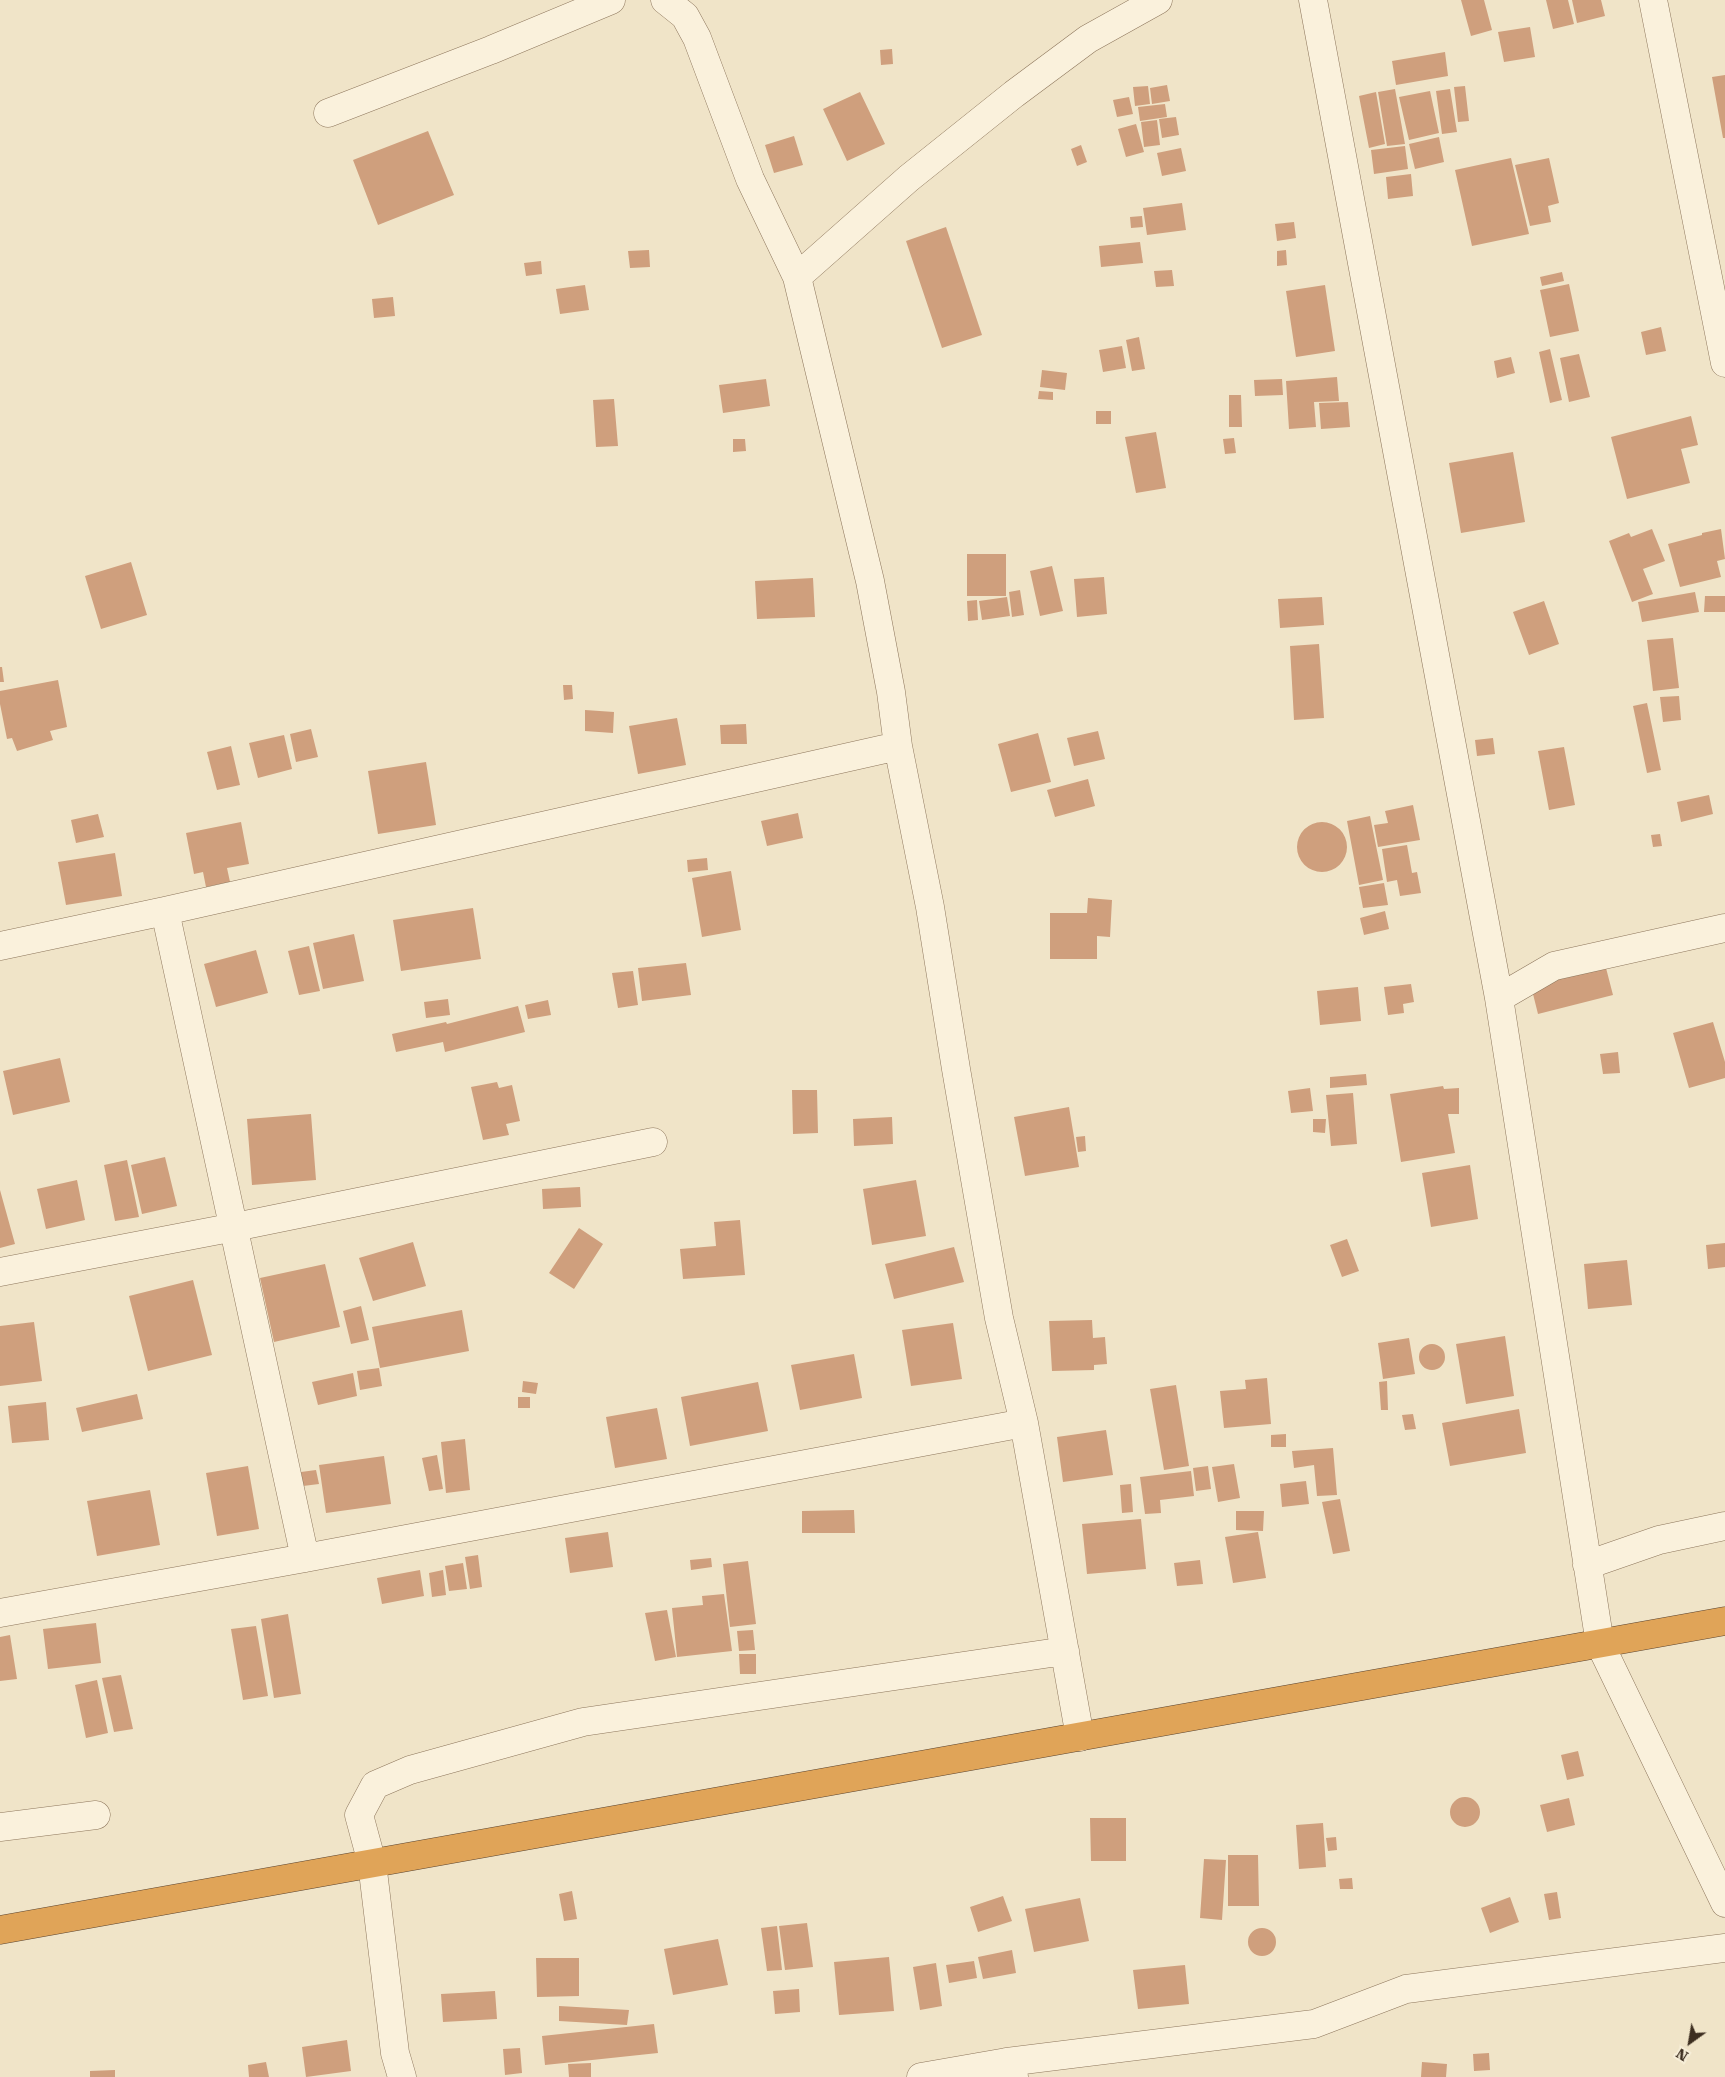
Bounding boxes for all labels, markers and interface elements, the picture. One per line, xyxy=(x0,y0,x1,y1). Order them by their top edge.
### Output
north arrow xyxy=(1665,2017,1715,2067)
text: N xyxy=(1673,2045,1691,2064)

